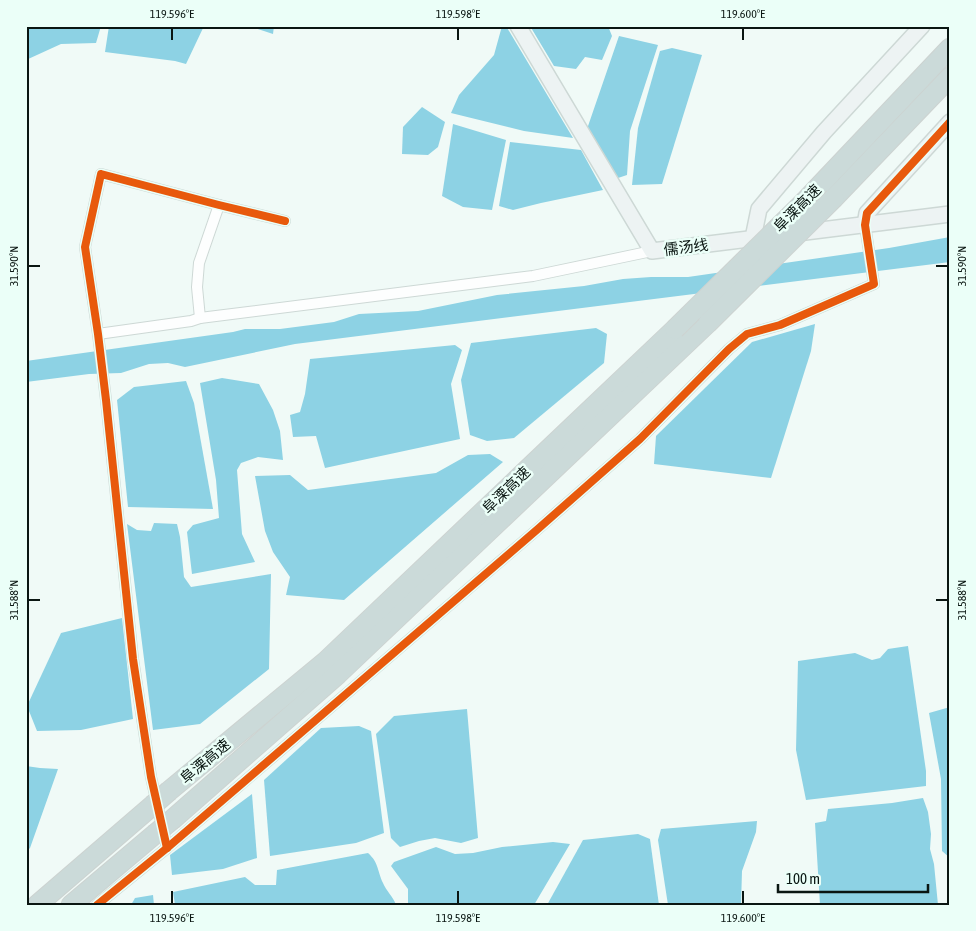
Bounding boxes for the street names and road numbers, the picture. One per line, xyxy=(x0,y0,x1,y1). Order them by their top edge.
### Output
street label: 阜溧高速 xyxy=(770,181,824,235)
street label: 儒汤线 xyxy=(663,236,709,258)
street label: 阜溧高速 xyxy=(479,463,533,517)
street label: 阜溧高速 xyxy=(177,735,233,787)

